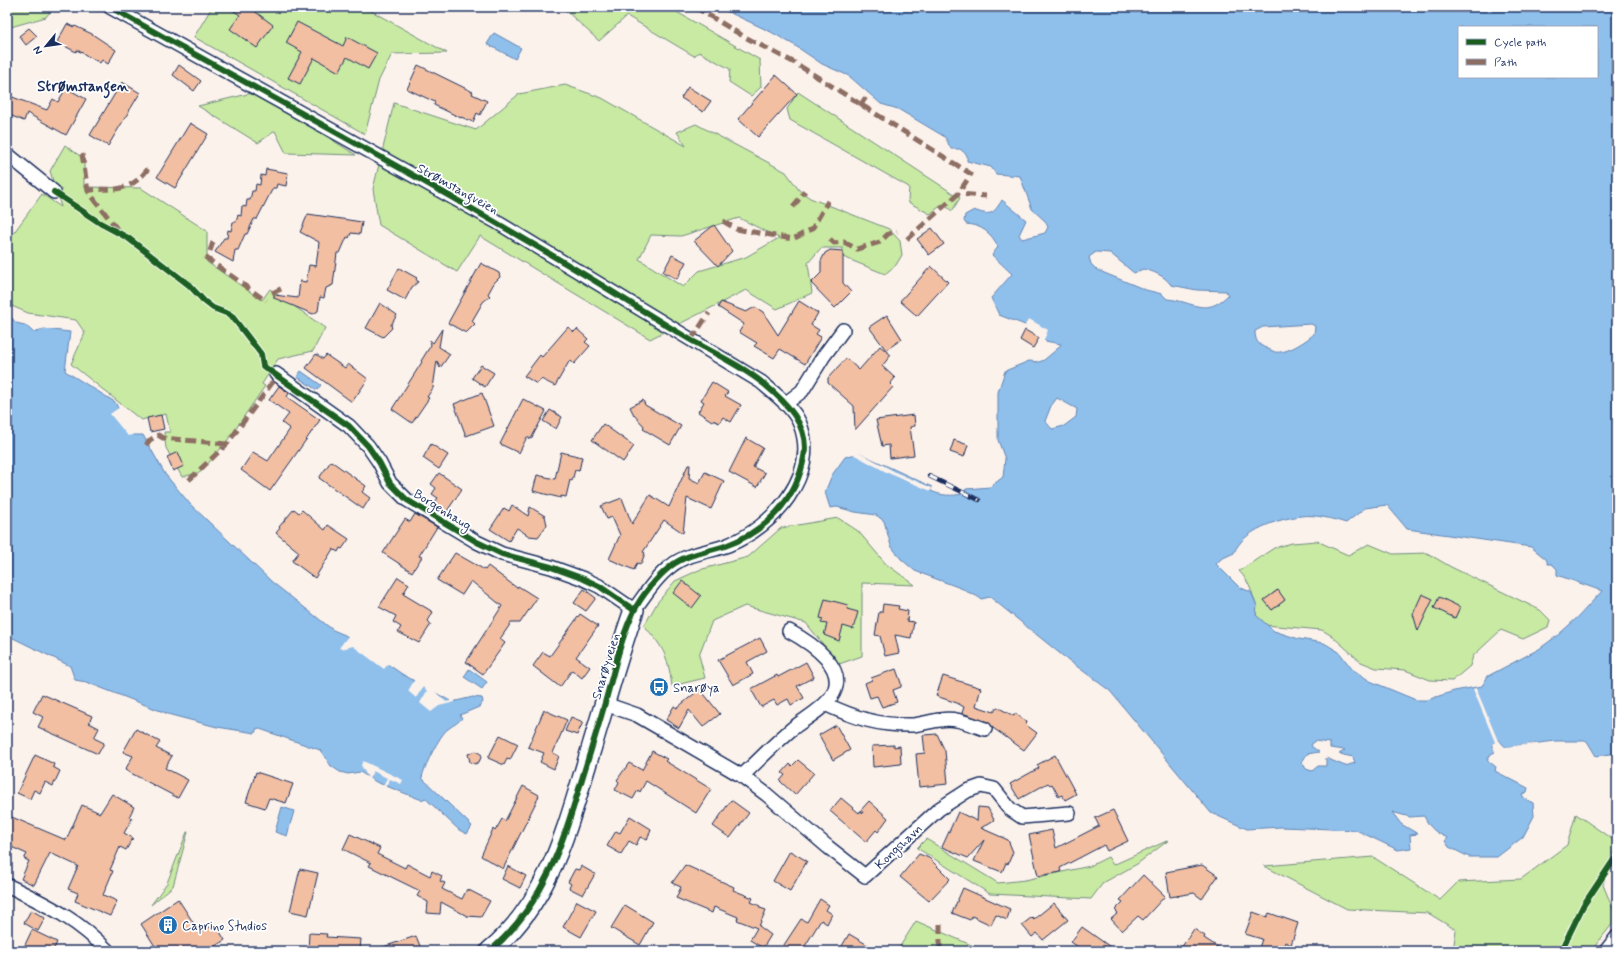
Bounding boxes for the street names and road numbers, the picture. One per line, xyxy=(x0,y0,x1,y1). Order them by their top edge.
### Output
street label: Strømstangveien xyxy=(413,160,501,220)
street label: Borgenhaug xyxy=(410,486,475,536)
street label: Snarøyveien xyxy=(588,631,625,702)
street label: Kongshavn xyxy=(872,821,927,874)

